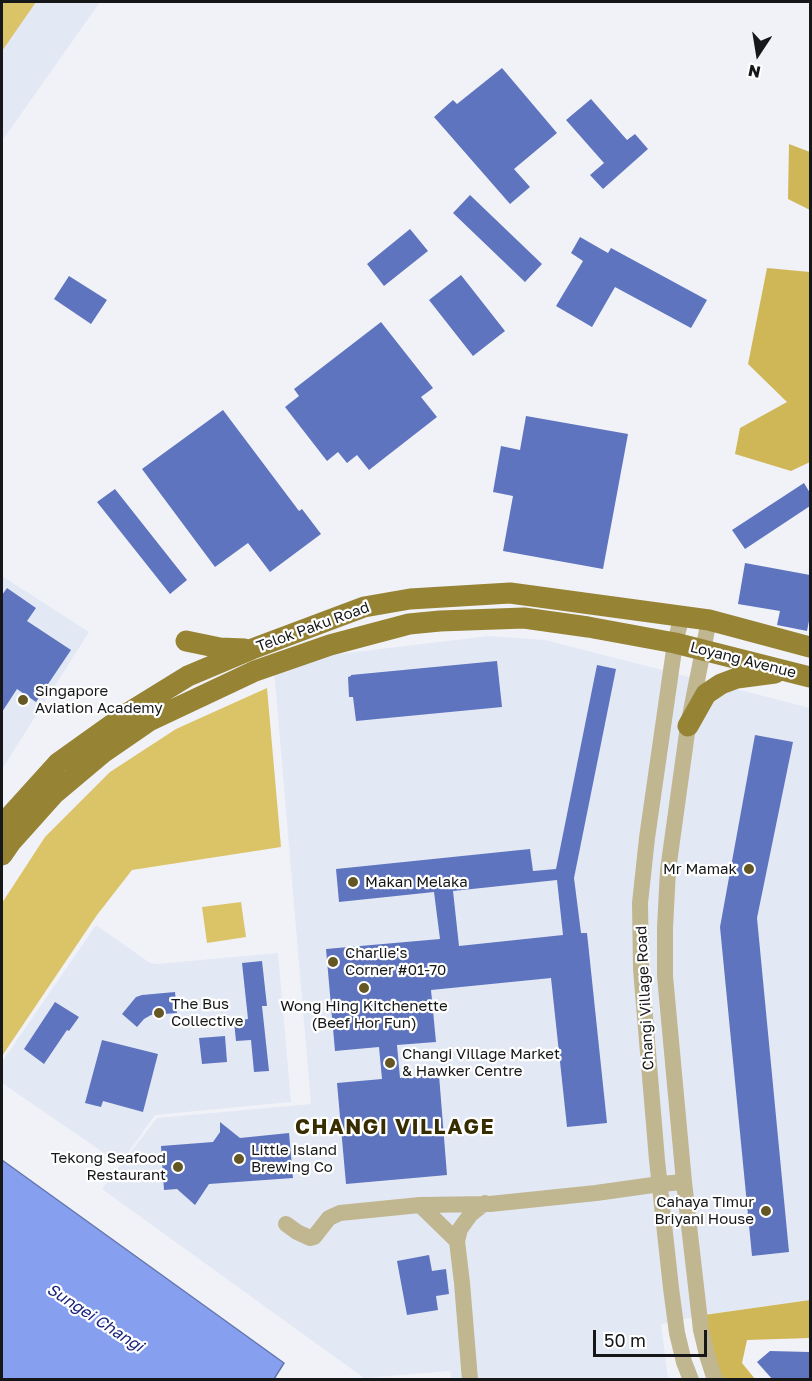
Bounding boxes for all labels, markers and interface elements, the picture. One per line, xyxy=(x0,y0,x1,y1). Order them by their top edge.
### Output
north arrow xyxy=(728,24,788,84)
text: N xyxy=(746,61,762,83)
street label: Telok Paku Road xyxy=(254,598,372,656)
street label: Loyang Avenue xyxy=(688,638,798,682)
place label: Singapore Aviation Academy xyxy=(35,682,163,717)
marker: Singapore Aviation Academy xyxy=(16,693,30,707)
place label: Mr Mamak xyxy=(663,860,737,878)
marker: Mr Mamak xyxy=(742,862,756,876)
place label: Makan Melaka xyxy=(365,873,468,891)
marker: Makan Melaka xyxy=(346,875,360,889)
street label: Changi Village Road xyxy=(632,925,658,1071)
place label: Charlie's Corner #01-70 xyxy=(345,944,446,979)
marker: Charlie's Corner #01-70 xyxy=(326,955,340,969)
marker: Wong Hing Kitchenette (Beef Hor Fun) xyxy=(357,981,371,995)
place label: The Bus Collective xyxy=(171,995,243,1030)
place label: Wong Hing Kitchenette (Beef Hor Fun) xyxy=(280,997,448,1032)
marker: The Bus Collective xyxy=(152,1006,166,1020)
place label: Changi Village Market & Hawker Centre xyxy=(402,1045,560,1080)
marker: Changi Village Market & Hawker Centre xyxy=(383,1056,397,1070)
district label: CHANGI VILLAGE xyxy=(295,1114,495,1140)
place label: Little Island Brewing Co xyxy=(251,1141,337,1176)
place label: Tekong Seafood Restaurant xyxy=(51,1149,166,1184)
marker: Little Island Brewing Co xyxy=(232,1152,246,1166)
marker: Tekong Seafood Restaurant xyxy=(171,1160,185,1174)
place label: Cahaya Timur Briyani House xyxy=(655,1193,754,1228)
marker: Cahaya Timur Briyani House xyxy=(759,1204,773,1218)
water label: Sungei Changi xyxy=(43,1280,147,1356)
scale bar xyxy=(596,1318,710,1356)
text: 50 m xyxy=(604,1329,646,1351)

